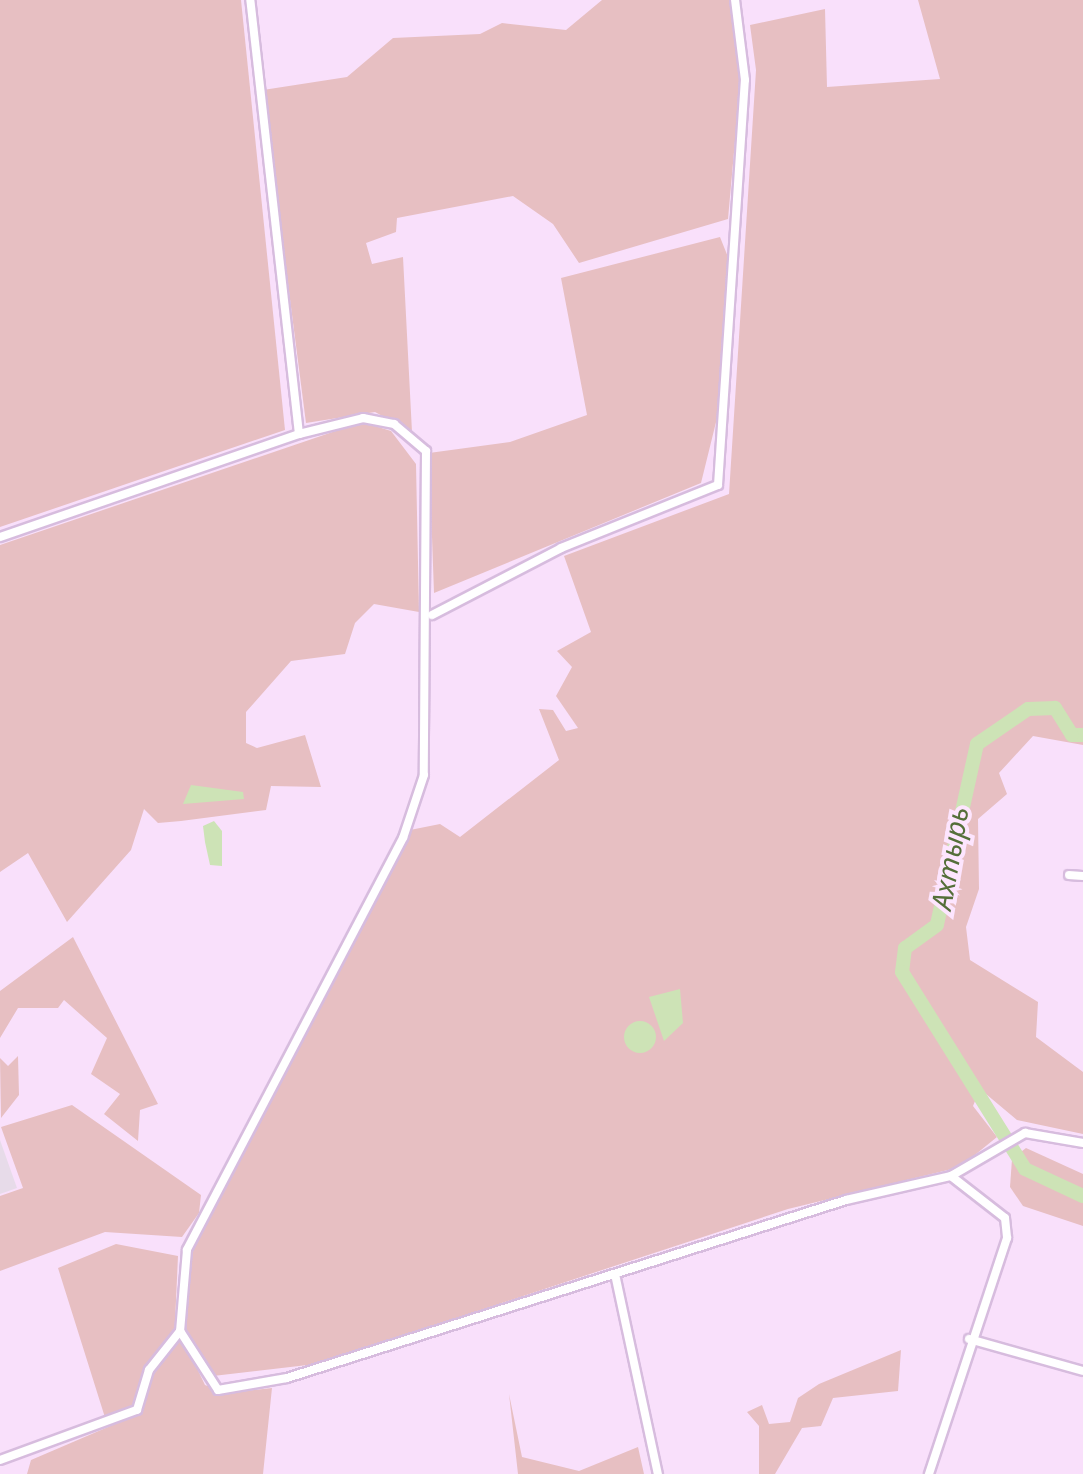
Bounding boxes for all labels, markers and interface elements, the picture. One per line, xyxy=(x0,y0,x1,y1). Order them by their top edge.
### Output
water label: Ахтырь xyxy=(923,804,975,912)

